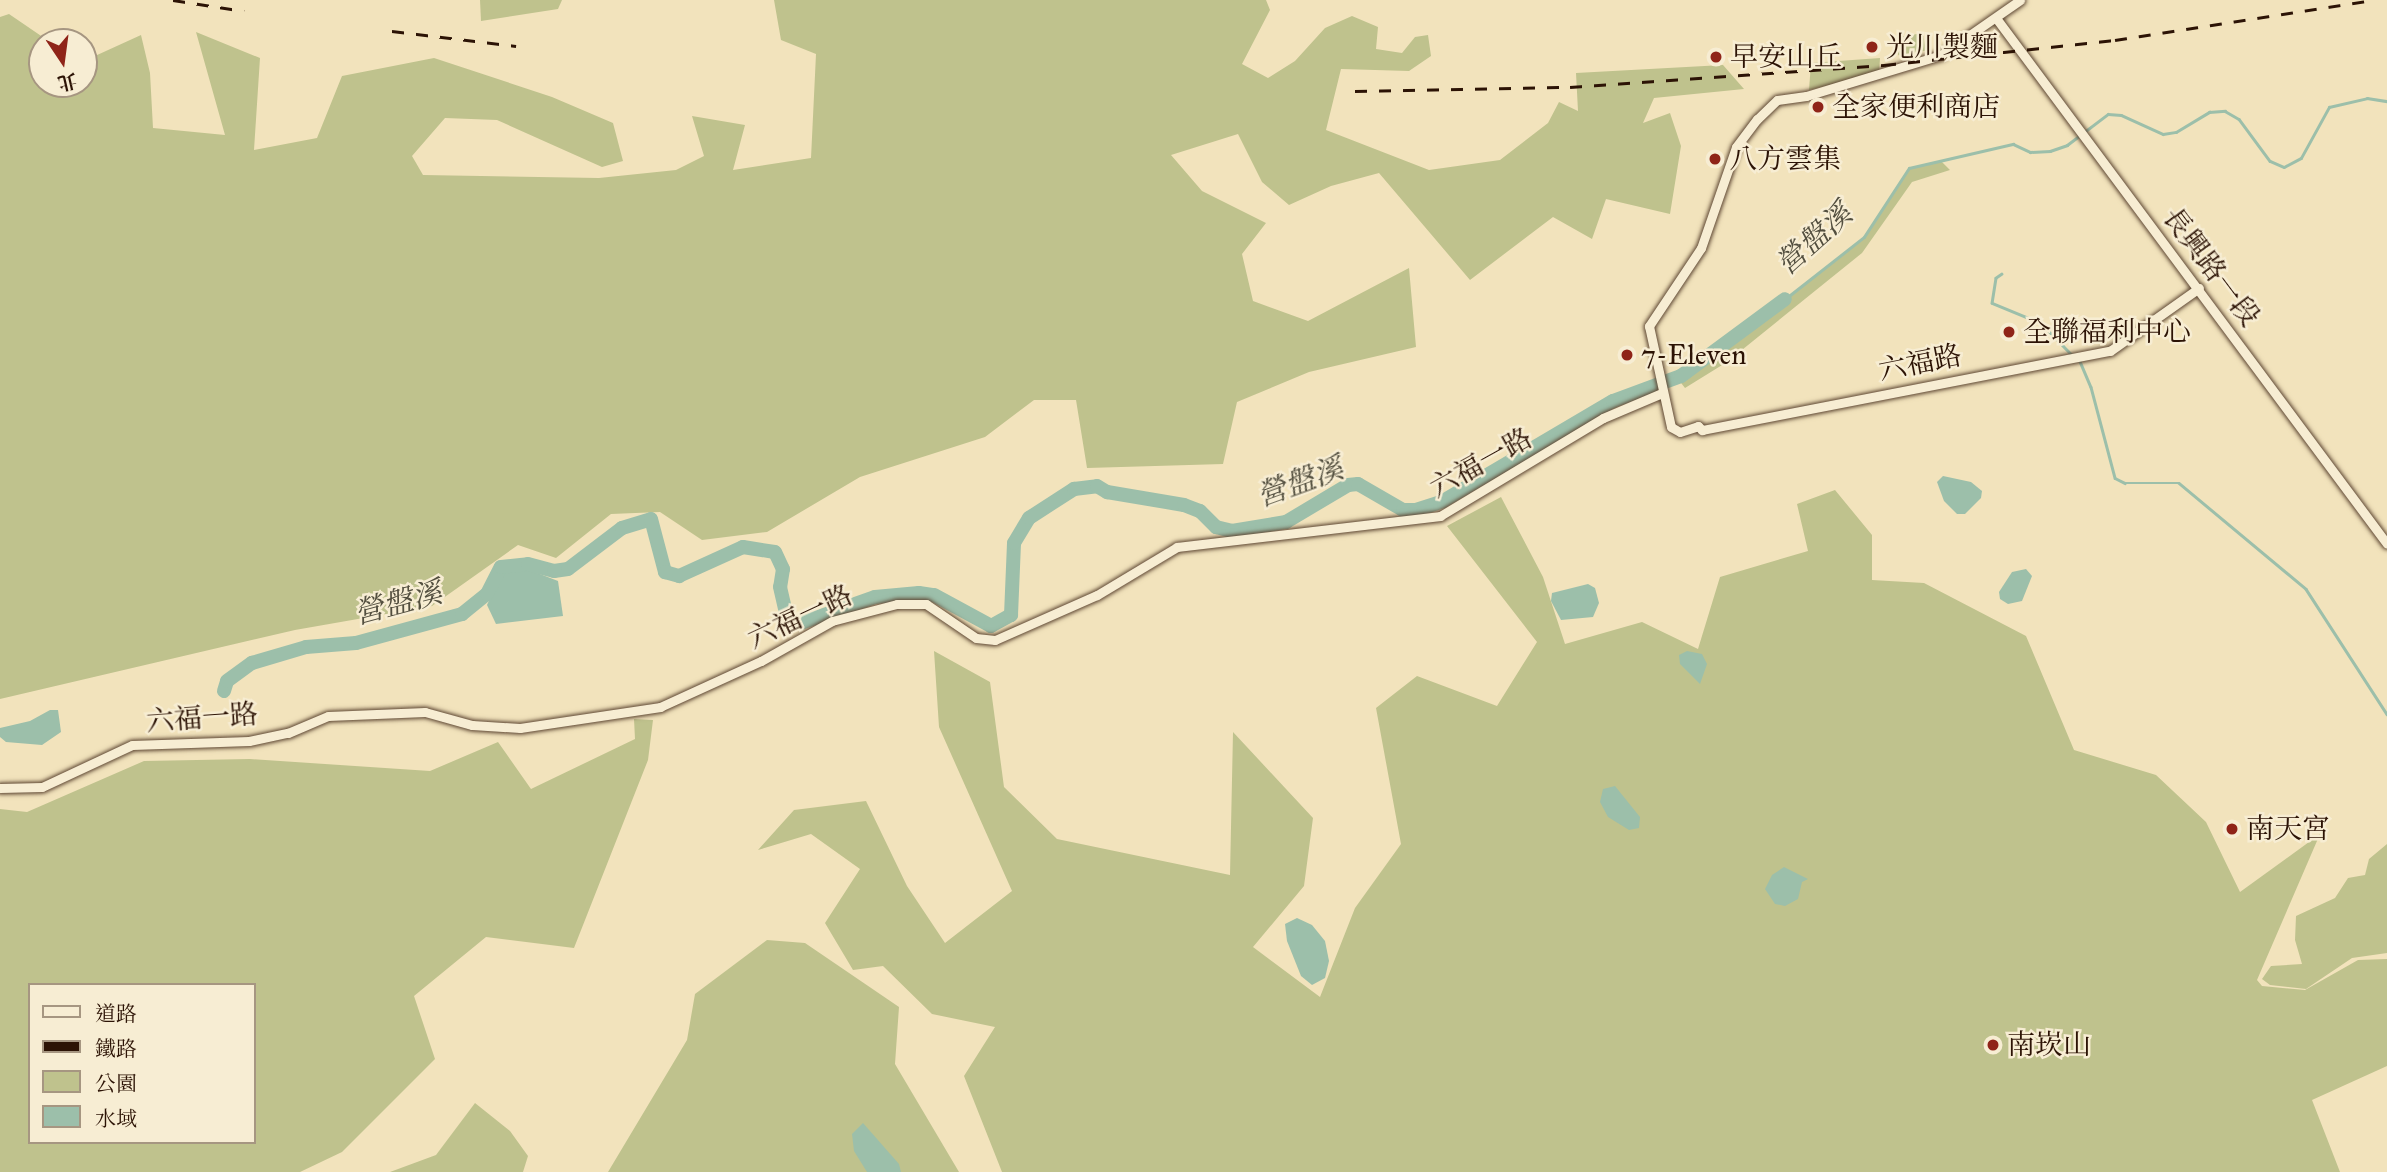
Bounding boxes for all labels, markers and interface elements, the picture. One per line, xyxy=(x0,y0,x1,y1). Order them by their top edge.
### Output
north arrow xyxy=(28,28,98,98)
place label: 光川製麵 xyxy=(1886,30,1998,64)
marker: 光川製麵 xyxy=(1864,39,1880,55)
place label: 早安山丘 xyxy=(1730,40,1842,74)
marker: 早安山丘 xyxy=(1708,49,1724,65)
text: 北 xyxy=(56,69,79,95)
place label: 全家便利商店 xyxy=(1832,90,2000,124)
marker: 全家便利商店 xyxy=(1810,99,1826,115)
place label: 八方雲集 xyxy=(1729,142,1841,176)
marker: 八方雲集 xyxy=(1707,151,1723,167)
water label: 營盤溪 xyxy=(1769,196,1859,282)
street label: 長興路一段 xyxy=(2155,201,2267,333)
place label: 全聯福利中心 xyxy=(2023,315,2191,349)
marker: 全聯福利中心 xyxy=(2001,324,2017,340)
place label: 7-Eleven xyxy=(1641,338,1746,372)
street label: 六福路 xyxy=(1876,338,1964,388)
marker: 7-Eleven xyxy=(1619,347,1635,363)
street label: 六福一路 xyxy=(1424,421,1538,505)
water label: 營盤溪 xyxy=(1252,450,1348,514)
water label: 營盤溪 xyxy=(350,574,446,632)
street label: 六福一路 xyxy=(742,578,858,656)
street label: 六福一路 xyxy=(145,697,259,739)
place label: 南天宮 xyxy=(2246,812,2330,846)
marker: 南天宮 xyxy=(2224,821,2240,837)
legend xyxy=(28,983,256,1144)
text: 道路 xyxy=(95,1001,137,1027)
place label: 南崁山 xyxy=(2007,1028,2091,1062)
text: 鐵路 xyxy=(95,1036,137,1062)
marker: 南崁山 xyxy=(1985,1037,2001,1053)
text: 公園 xyxy=(95,1071,137,1097)
text: 水域 xyxy=(95,1106,137,1132)

